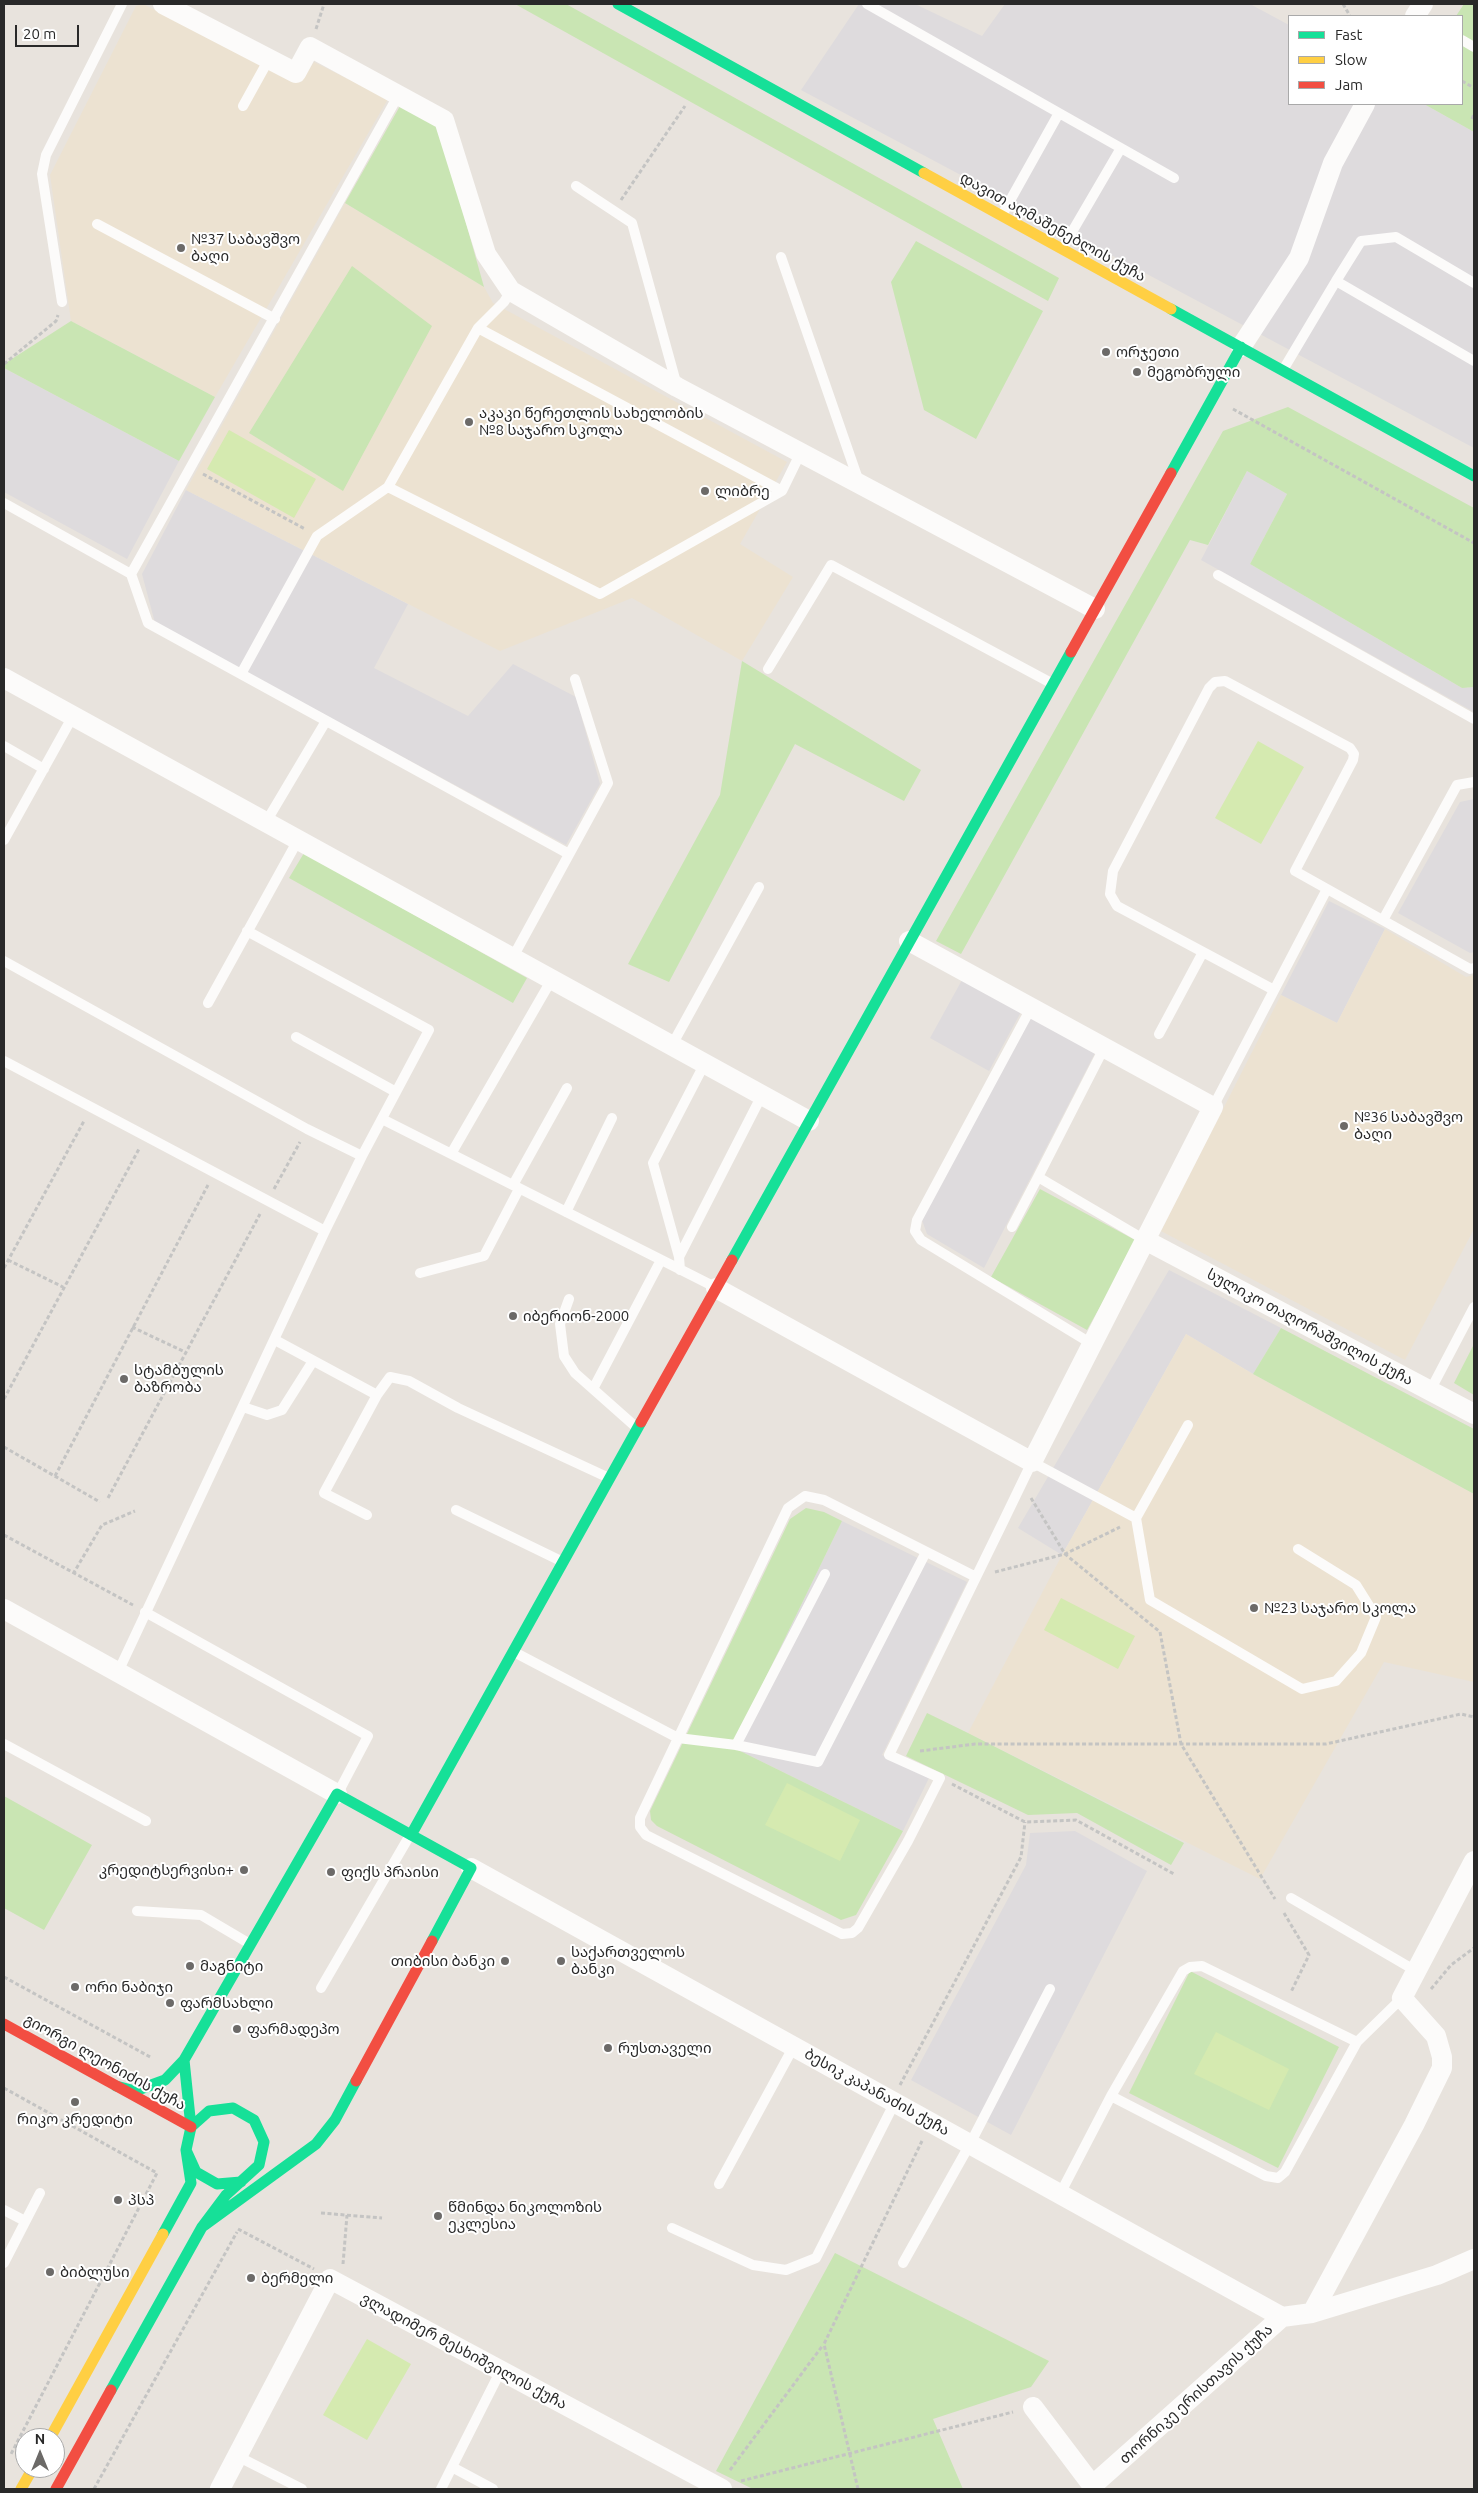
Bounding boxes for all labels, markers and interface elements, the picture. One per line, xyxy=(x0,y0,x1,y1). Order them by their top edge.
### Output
scale bar xyxy=(18,15,81,47)
legend xyxy=(1288,15,1463,105)
text: 20 m xyxy=(23,25,56,42)
text: Fast xyxy=(1335,26,1362,43)
text: Slow xyxy=(1335,51,1367,68)
text: Jam xyxy=(1335,76,1363,93)
street label: დავით აღმაშენებლის ქუჩა xyxy=(957,168,1149,286)
place label: №37 საბავშვო ბაღი xyxy=(191,230,300,265)
marker: №37 საბავშვო ბაღი xyxy=(175,242,187,254)
place label: ორჯეთი xyxy=(1116,343,1179,361)
marker: ორჯეთი xyxy=(1100,346,1112,358)
place label: მეგობრული xyxy=(1147,363,1240,381)
marker: მეგობრული xyxy=(1131,366,1143,378)
place label: აკაკი წერეთლის სახელობის №8 საჯარო სკოლა xyxy=(479,404,704,439)
marker: აკაკი წერეთლის სახელობის №8 საჯარო სკოლა xyxy=(463,416,475,428)
place label: ლიბრე xyxy=(715,482,770,500)
marker: ლიბრე xyxy=(699,485,711,497)
place label: №36 საბავშვო ბაღი xyxy=(1354,1108,1463,1143)
marker: №36 საბავშვო ბაღი xyxy=(1338,1120,1350,1132)
street label: სულიკო თაღორაშვილის ქუჩა xyxy=(1204,1265,1416,1389)
place label: იბერიონ-2000 xyxy=(523,1307,629,1325)
marker: იბერიონ-2000 xyxy=(507,1310,519,1322)
place label: სტამბულის ბაზრობა xyxy=(134,1361,224,1396)
marker: სტამბულის ბაზრობა xyxy=(118,1373,130,1385)
place label: №23 საჯარო სკოლა xyxy=(1264,1599,1416,1617)
marker: №23 საჯარო სკოლა xyxy=(1248,1602,1260,1614)
place label: კრედიტსერვისი+ xyxy=(99,1861,234,1879)
place label: ფიქს პრაისი xyxy=(341,1863,439,1881)
marker: კრედიტსერვისი+ xyxy=(238,1864,250,1876)
marker: ფიქს პრაისი xyxy=(325,1866,337,1878)
place label: საქართველოს ბანკი xyxy=(571,1943,685,1978)
place label: თიბისი ბანკი xyxy=(391,1952,495,1970)
marker: თიბისი ბანკი xyxy=(499,1955,511,1967)
marker: საქართველოს ბანკი xyxy=(555,1955,567,1967)
place label: მაგნიტი xyxy=(200,1957,263,1975)
marker: მაგნიტი xyxy=(184,1960,196,1972)
place label: ორი ნაბიჯი xyxy=(85,1978,173,1996)
marker: ორი ნაბიჯი xyxy=(69,1981,81,1993)
place label: ფარმსახლი xyxy=(180,1994,273,2012)
marker: ფარმსახლი xyxy=(164,1997,176,2009)
street label: გიორგი ლეონიძის ქუჩა xyxy=(21,2010,189,2114)
place label: ფარმადეპო xyxy=(247,2020,340,2038)
marker: ფარმადეპო xyxy=(231,2023,243,2035)
place label: რუსთაველი xyxy=(618,2039,711,2057)
marker: რუსთაველი xyxy=(602,2042,614,2054)
street label: ბესიკ კაპანაძის ქუჩა xyxy=(801,2045,953,2139)
marker: რიკო კრედიტი xyxy=(69,2096,81,2108)
place label: რიკო კრედიტი xyxy=(17,2110,133,2128)
place label: პსპ xyxy=(128,2191,154,2209)
marker: პსპ xyxy=(112,2194,124,2206)
place label: წმინდა ნიკოლოზის ეკლესია xyxy=(448,2198,602,2233)
marker: წმინდა ნიკოლოზის ეკლესია xyxy=(432,2210,444,2222)
place label: ბიბლუსი xyxy=(60,2263,130,2281)
marker: ბიბლუსი xyxy=(44,2266,56,2278)
place label: ბერმელი xyxy=(261,2269,333,2287)
marker: ბერმელი xyxy=(245,2272,257,2284)
street label: ვლადიმერ მესხიშვილის ქუჩა xyxy=(358,2289,570,2413)
street label: თორნიკე ერისთავის ქუჩა xyxy=(1116,2320,1276,2468)
north arrow xyxy=(15,2428,65,2478)
text: N xyxy=(35,2431,45,2447)

